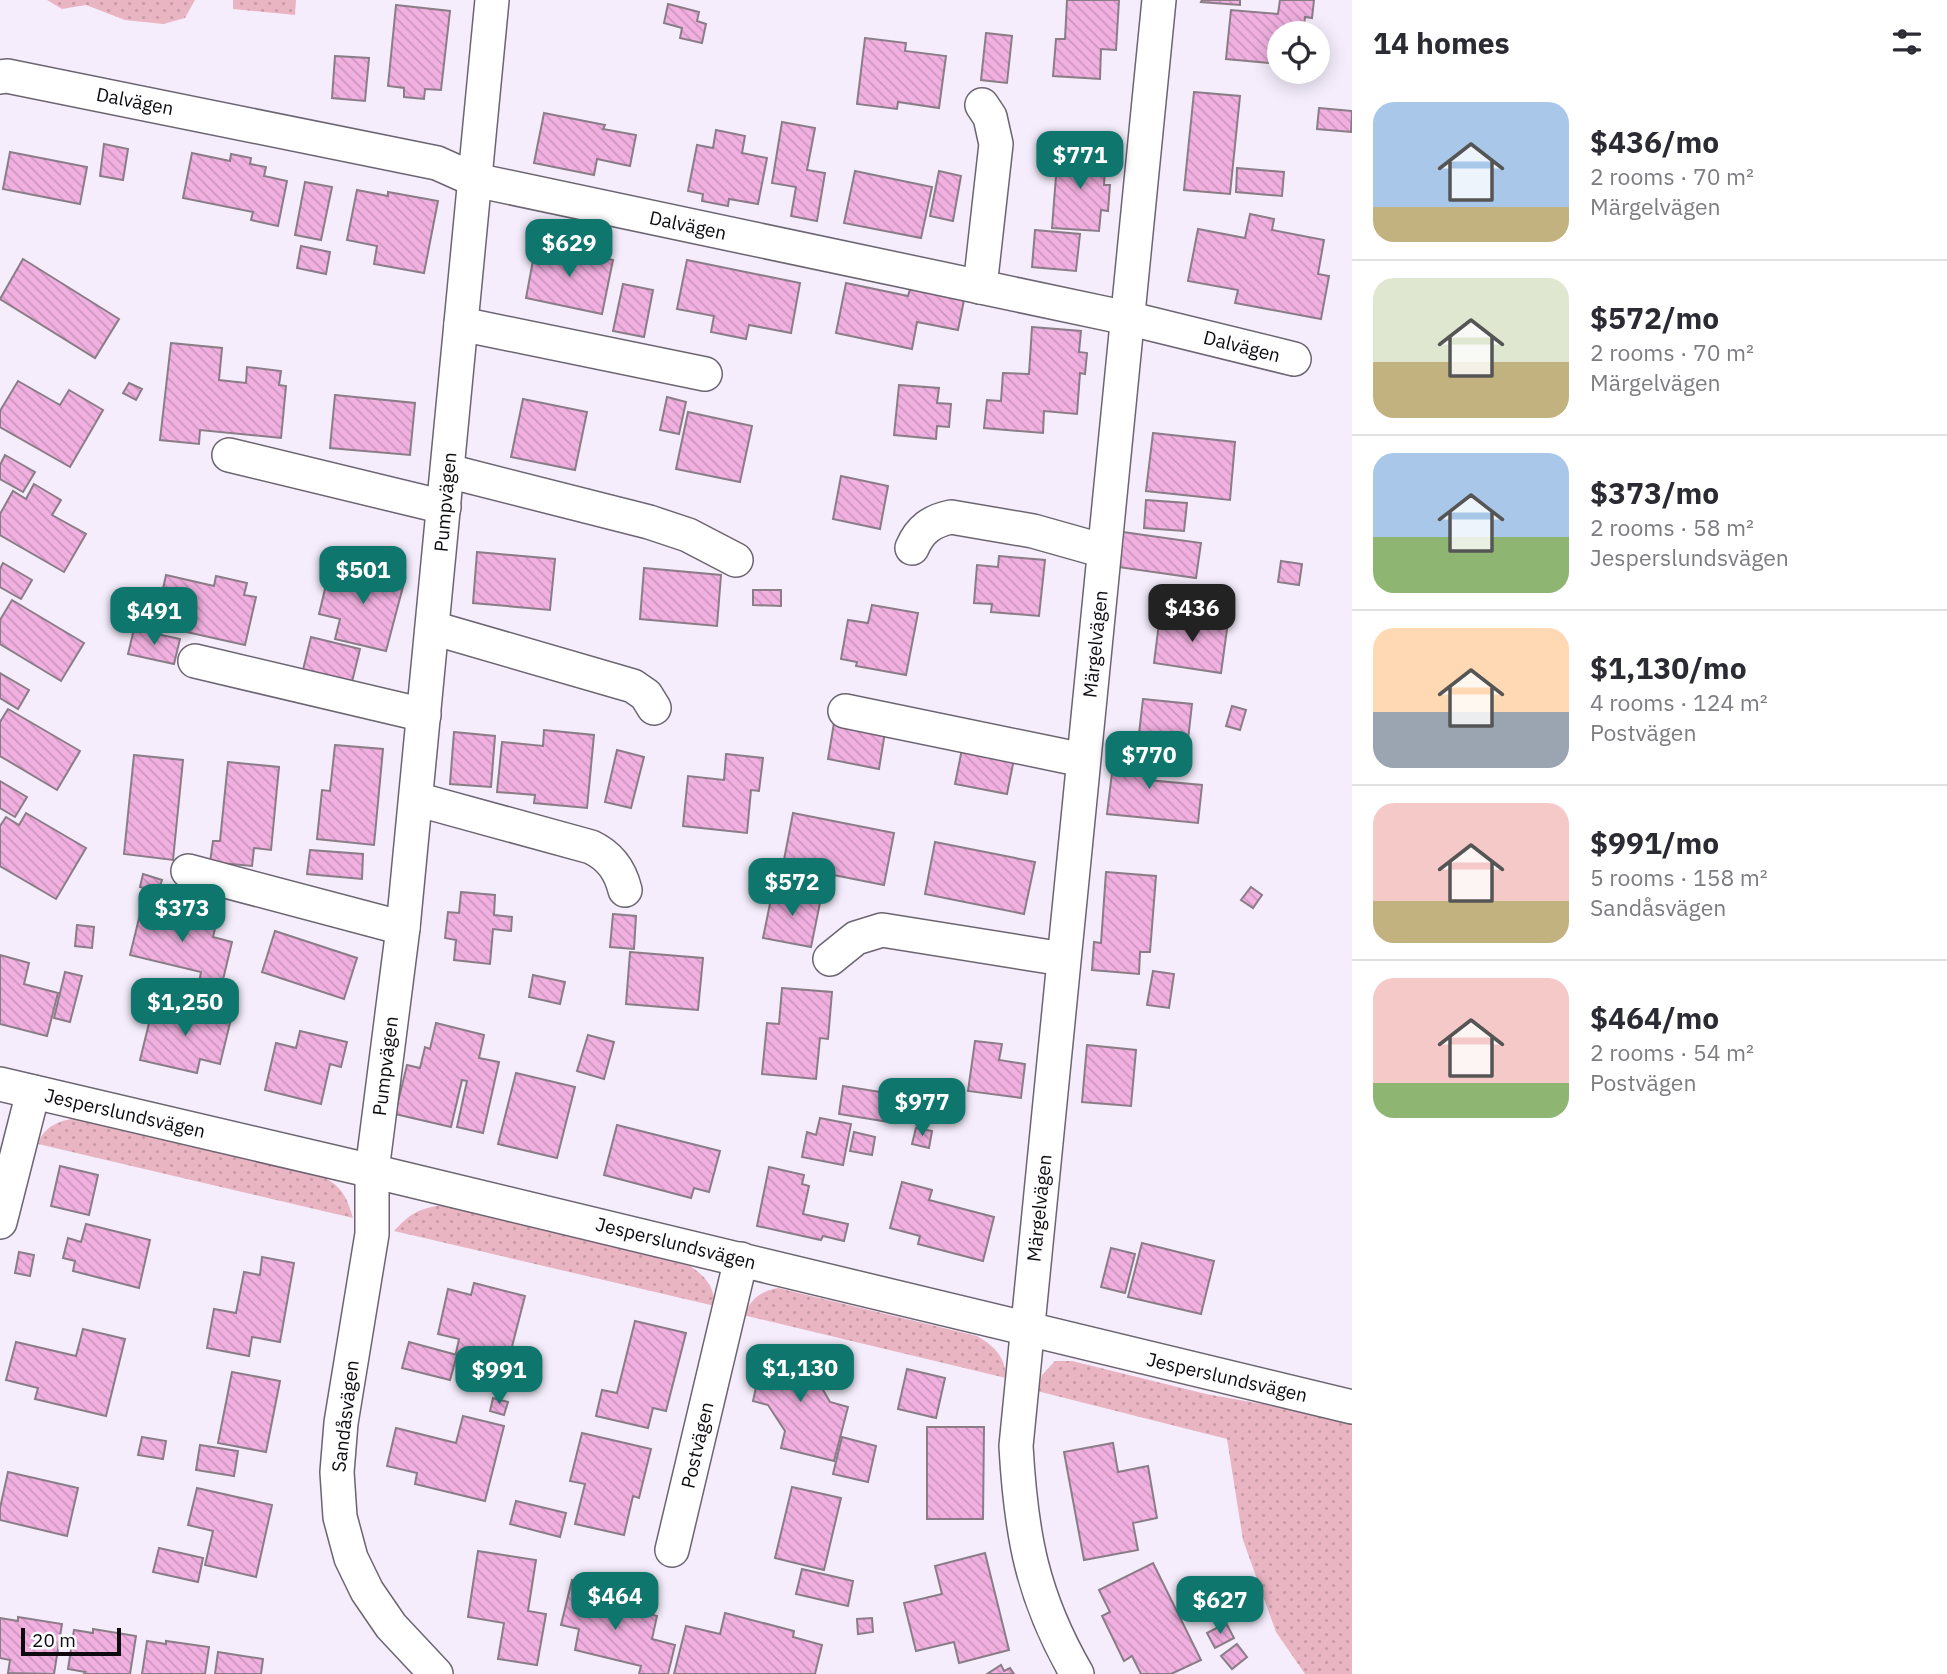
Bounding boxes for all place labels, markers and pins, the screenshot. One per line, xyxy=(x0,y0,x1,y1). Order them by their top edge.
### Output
pin: $771 xyxy=(1039,132,1121,191)
pin: $629 xyxy=(528,219,610,279)
pin: $501 xyxy=(322,546,404,606)
pin: $436 xyxy=(1151,584,1233,644)
pin: $491 xyxy=(113,588,195,647)
pin: $770 xyxy=(1108,732,1190,791)
pin: $572 xyxy=(751,858,833,918)
pin: $373 xyxy=(141,884,223,944)
pin: $1,250 xyxy=(128,978,242,1038)
pin: $977 xyxy=(881,1078,963,1138)
pin: $1,130 xyxy=(743,1344,857,1404)
pin: $991 xyxy=(458,1346,540,1406)
pin: $464 xyxy=(574,1572,656,1632)
pin: $627 xyxy=(1179,1576,1261,1636)

